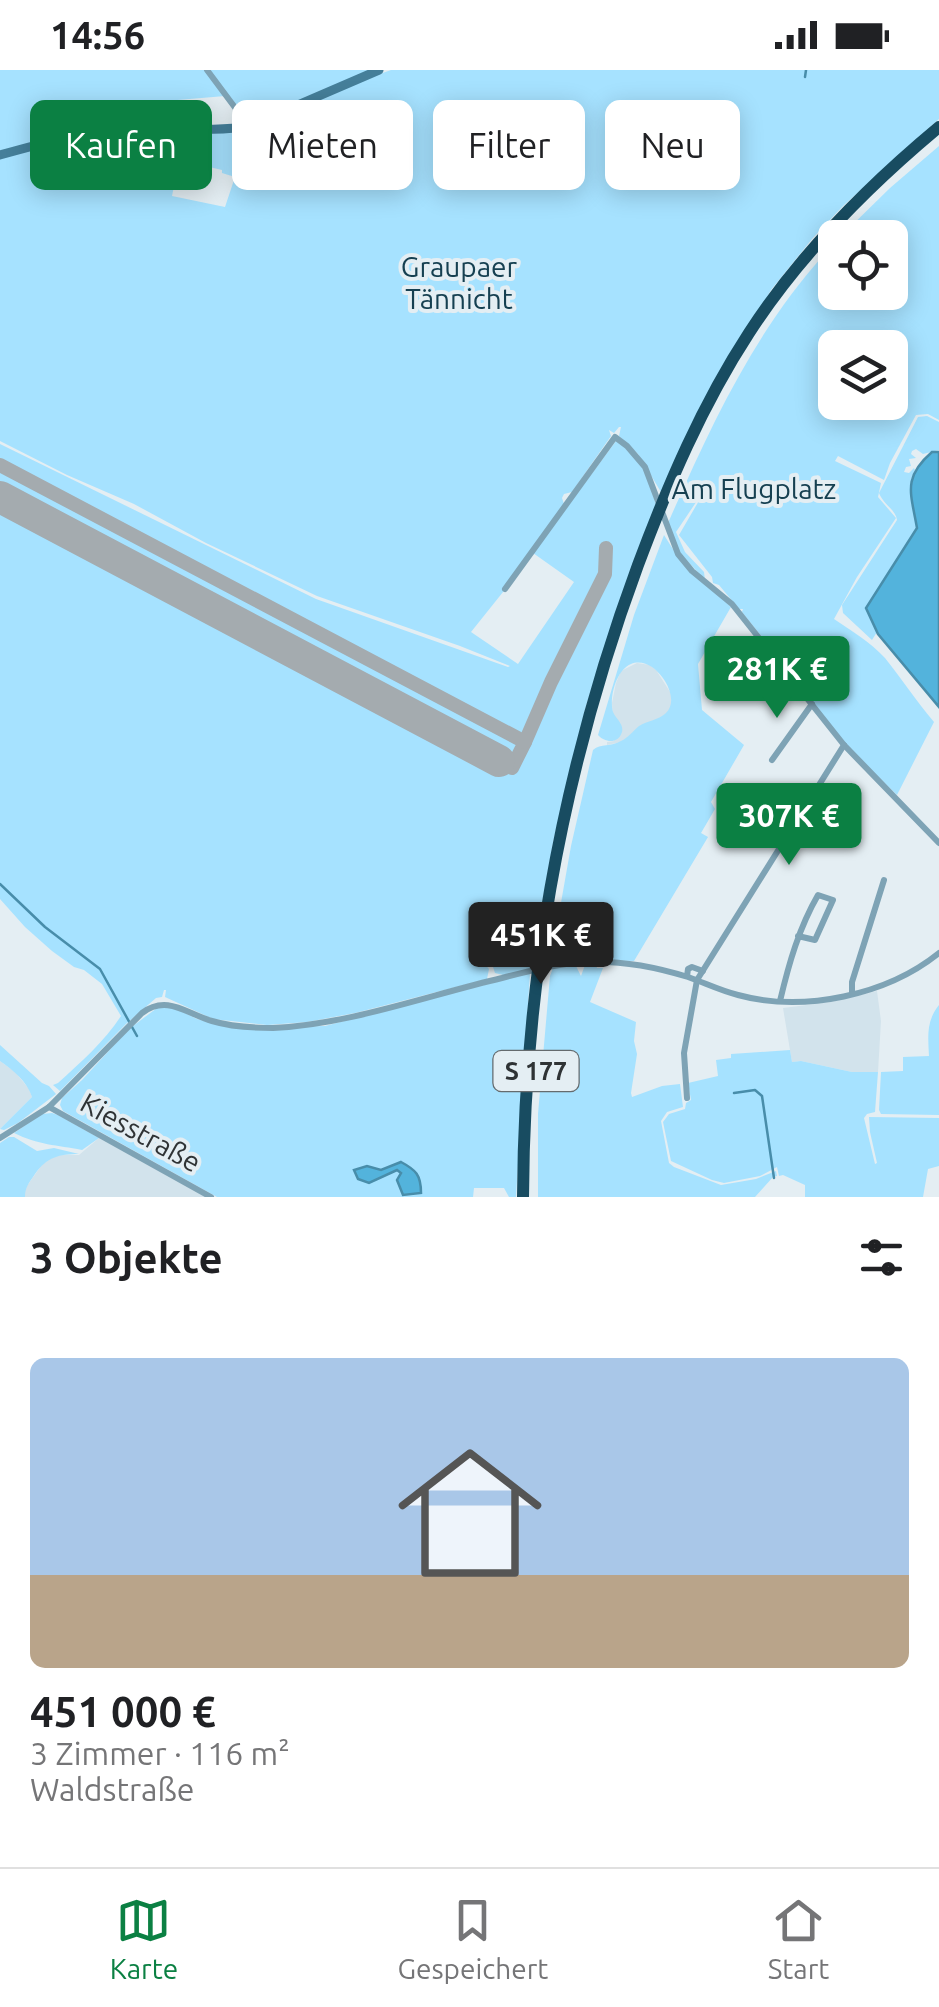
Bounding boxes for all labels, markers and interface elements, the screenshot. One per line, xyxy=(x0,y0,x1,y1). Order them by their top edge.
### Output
text: 14:56 xyxy=(50,14,145,56)
chip: Kaufen xyxy=(30,100,212,190)
chip: Mieten xyxy=(232,100,413,190)
chip: Filter xyxy=(433,100,585,190)
chip: Neu xyxy=(605,100,740,190)
map controls xyxy=(818,220,908,420)
button: locate xyxy=(818,220,908,310)
park label: Graupaer Tännicht xyxy=(401,251,518,314)
button: layers xyxy=(818,330,908,420)
park label: Am Flugplatz xyxy=(672,473,836,504)
pin: 281K € xyxy=(696,636,858,721)
text: 281K € xyxy=(726,650,828,686)
pin: 307K € xyxy=(708,783,870,868)
text: 307K € xyxy=(738,797,840,833)
pin: 451K € xyxy=(460,902,622,987)
text: 451K € xyxy=(490,916,592,952)
road number: S 177 xyxy=(494,1051,578,1091)
street label: Kiesstraße xyxy=(76,1086,206,1178)
icon: filters xyxy=(854,1230,909,1285)
text: 3 Objekte xyxy=(30,1234,223,1281)
icon: home xyxy=(380,1423,560,1603)
text: 451 000 € xyxy=(30,1688,216,1735)
text: 3 Zimmer · 116 m² xyxy=(30,1735,290,1771)
text: Waldstraße xyxy=(30,1771,194,1807)
tab: Karte xyxy=(110,1893,178,1984)
tab: Gespeichert xyxy=(397,1893,548,1984)
tab: Start xyxy=(768,1893,829,1984)

